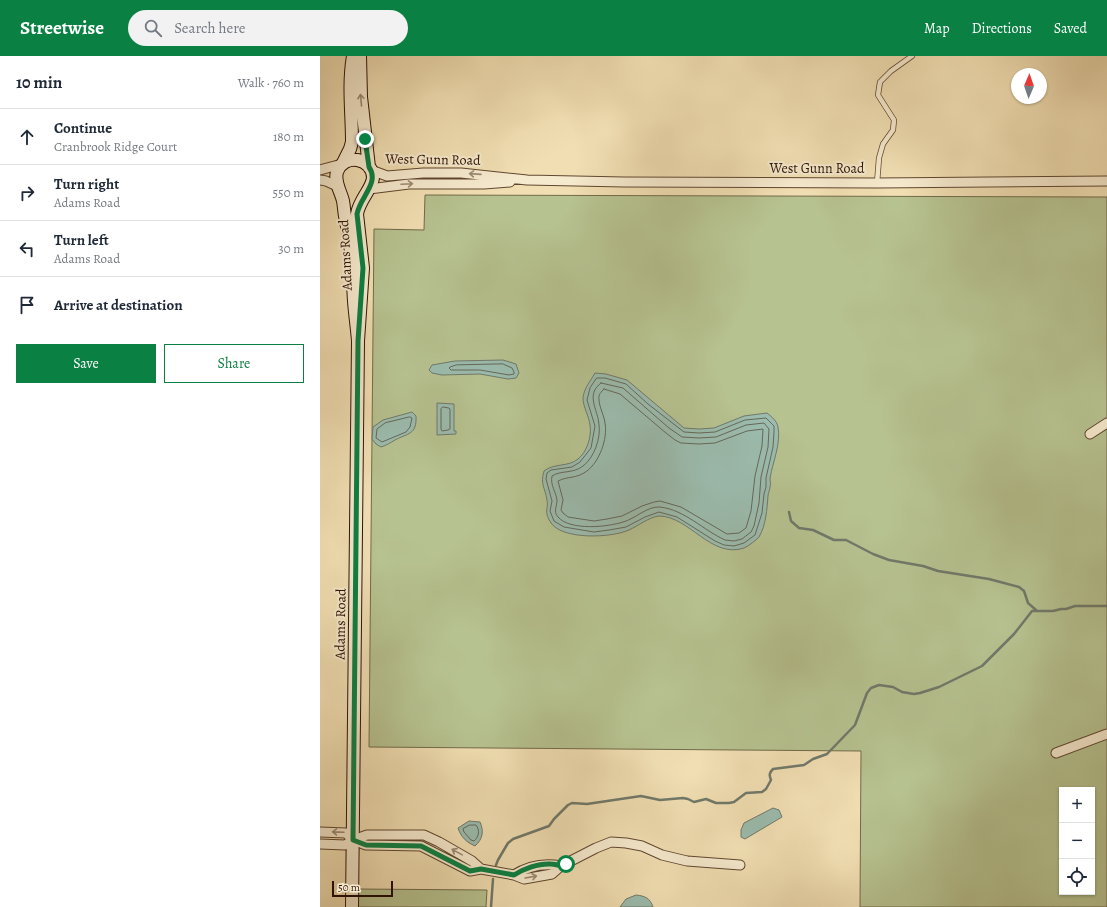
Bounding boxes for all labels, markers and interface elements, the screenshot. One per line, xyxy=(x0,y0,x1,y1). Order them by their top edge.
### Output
search box xyxy=(128,10,408,46)
text: Streetwise xyxy=(20,15,104,41)
icon: search xyxy=(142,17,164,39)
text: Search here xyxy=(174,18,245,38)
text: Map xyxy=(924,19,950,38)
text: Directions xyxy=(972,19,1032,38)
text: Saved xyxy=(1054,19,1087,38)
north arrow xyxy=(1011,68,1047,104)
text: 10 min xyxy=(16,71,62,94)
text: Walk · 760 m xyxy=(238,74,304,91)
one-way arrow xyxy=(357,94,365,107)
text: Continue xyxy=(54,118,112,138)
icon: ahead xyxy=(16,126,38,148)
text: 180 m xyxy=(273,128,304,145)
route end xyxy=(356,130,374,148)
text: Cranbrook Ridge Court xyxy=(54,138,177,155)
street label: West Gunn Road xyxy=(384,149,481,170)
street label: West Gunn Road xyxy=(768,159,865,178)
one-way arrow xyxy=(469,171,482,178)
text: Turn right xyxy=(54,174,119,194)
one-way arrow xyxy=(400,180,413,188)
icon: right xyxy=(16,182,38,204)
text: 550 m xyxy=(273,184,304,201)
text: Adams Road xyxy=(54,194,120,211)
street label: Adams Road xyxy=(334,218,357,292)
text: Turn left xyxy=(54,230,109,250)
icon: left xyxy=(16,238,38,260)
text: 30 m xyxy=(278,240,304,257)
text: Adams Road xyxy=(54,250,120,267)
icon: arrive xyxy=(16,294,38,316)
text: Arrive at destination xyxy=(54,295,183,315)
button: Save xyxy=(16,344,156,383)
button: Share xyxy=(164,344,304,383)
street label: Adams Road xyxy=(330,588,351,661)
map controls xyxy=(1059,787,1095,895)
button: + xyxy=(1059,787,1095,823)
button: − xyxy=(1059,823,1095,859)
one-way arrow xyxy=(332,829,345,836)
one-way arrow xyxy=(451,848,463,856)
route start xyxy=(557,855,575,873)
button: locate xyxy=(1059,859,1095,895)
one-way arrow xyxy=(524,873,537,881)
scale bar xyxy=(332,879,393,898)
text: 50 m xyxy=(338,880,360,895)

